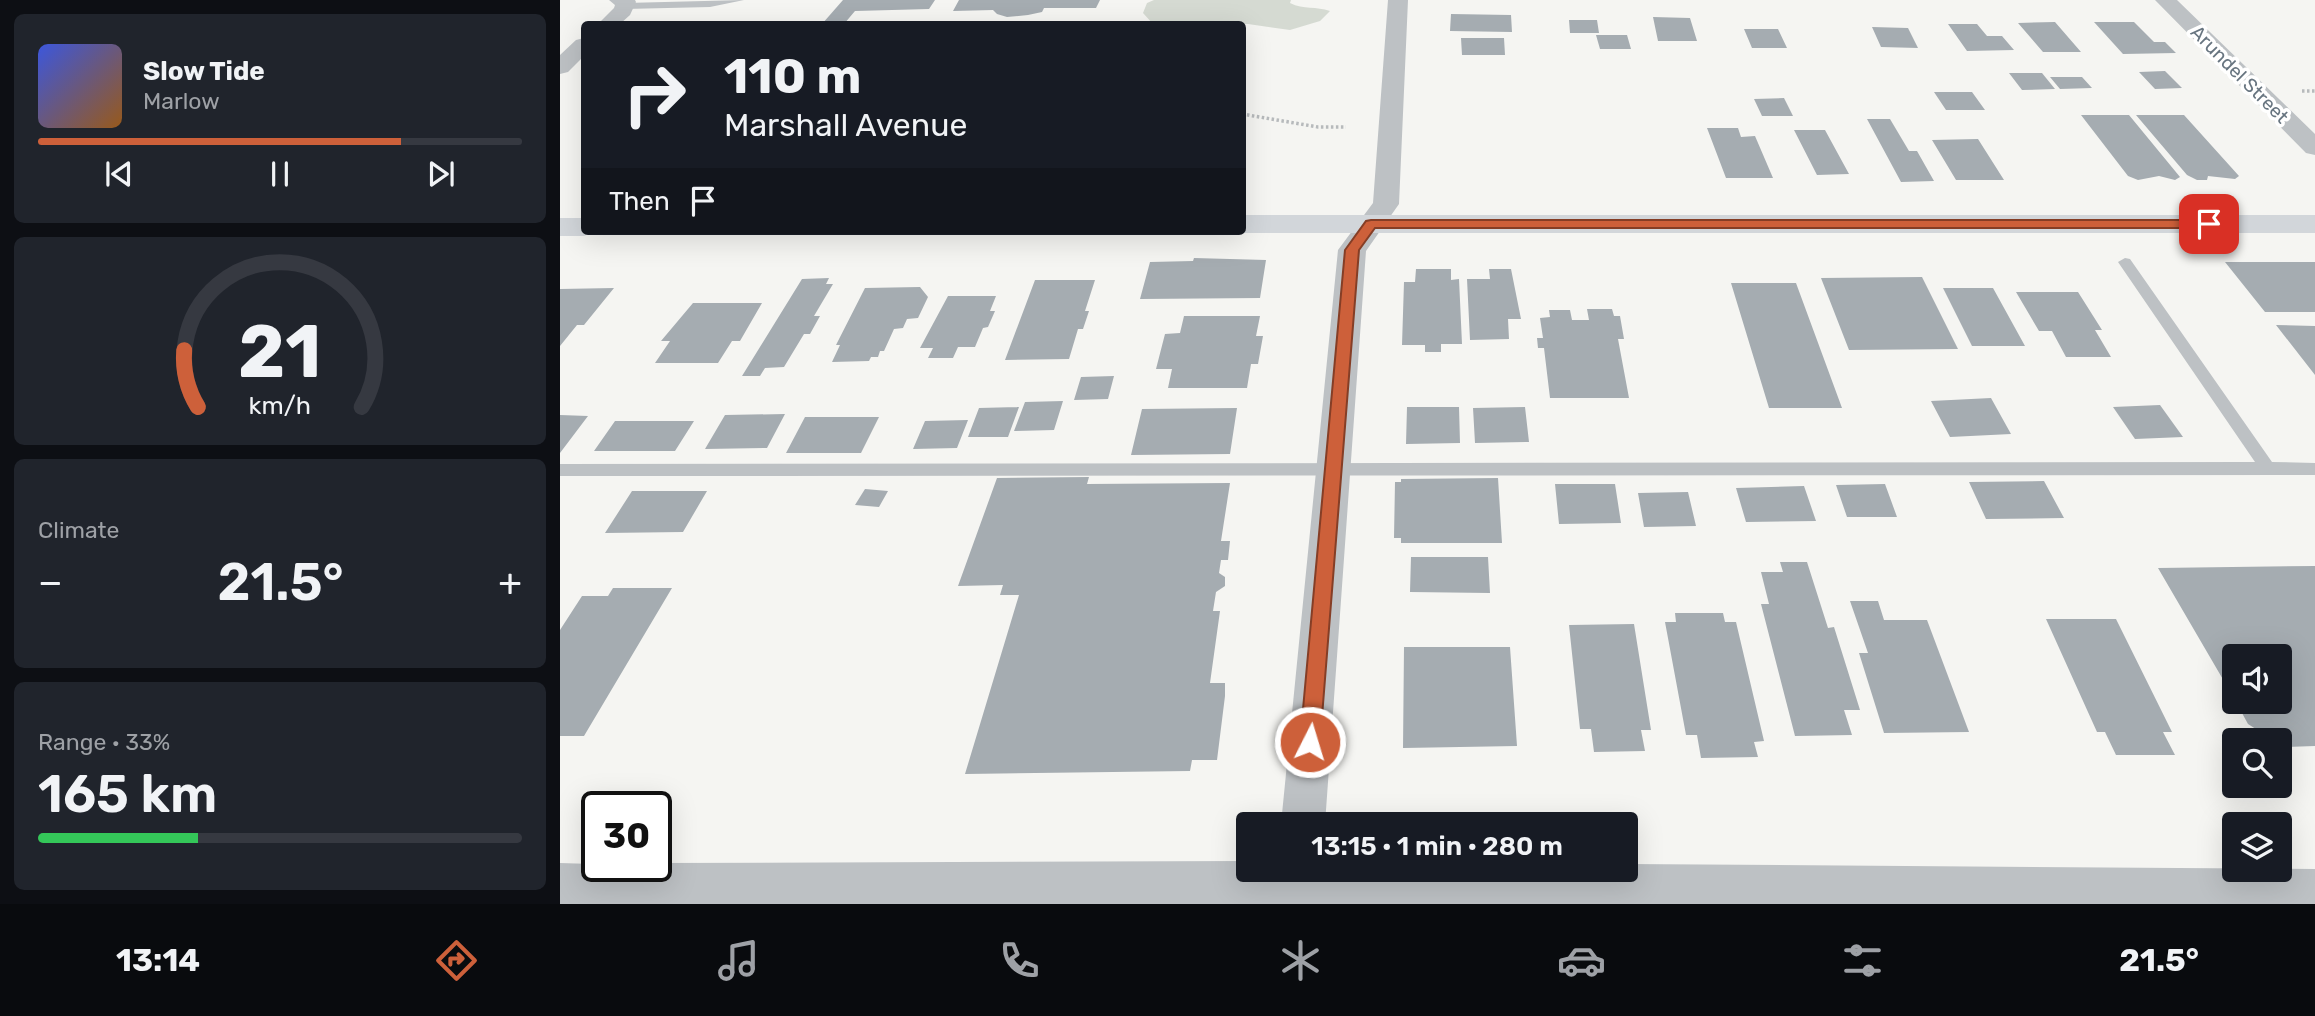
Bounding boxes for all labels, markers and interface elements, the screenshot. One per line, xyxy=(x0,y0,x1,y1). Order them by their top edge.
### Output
street label: Arundel Street xyxy=(2186,21,2294,129)
text: 110 m xyxy=(724,47,861,105)
icon: right xyxy=(609,49,700,140)
text: Slow Tide xyxy=(143,56,265,87)
text: Marlow xyxy=(143,87,220,115)
text: Marshall Avenue xyxy=(724,106,967,144)
icon: previous xyxy=(100,155,138,193)
icon: pause xyxy=(261,155,299,193)
icon: next xyxy=(422,155,460,193)
icon: arrive xyxy=(684,182,722,220)
text: Then xyxy=(609,186,670,217)
pin xyxy=(2179,194,2239,254)
icon: arrive xyxy=(2190,205,2228,243)
text: 21 xyxy=(238,309,322,395)
text: km/h xyxy=(249,391,311,420)
text: Climate xyxy=(38,516,119,544)
text: 21.5° xyxy=(217,551,344,613)
text: − xyxy=(38,559,63,605)
text: + xyxy=(498,559,522,605)
map controls xyxy=(2222,644,2292,882)
button: sound xyxy=(2222,644,2292,714)
position arrow xyxy=(1273,705,1347,779)
text: Range · 33% xyxy=(38,728,170,756)
button: search xyxy=(2222,728,2292,798)
text: 165 km xyxy=(38,763,217,825)
speed limit sign: 30 xyxy=(581,791,672,882)
button: layers xyxy=(2222,812,2292,882)
text: 13:15 · 1 min · 280 m xyxy=(1311,831,1563,862)
icon: directions xyxy=(432,936,481,985)
icon: music xyxy=(714,936,763,985)
icon: phone xyxy=(995,936,1044,985)
icon: climate xyxy=(1276,936,1325,985)
icon: car xyxy=(1557,936,1606,985)
icon: filters xyxy=(1838,936,1887,985)
text: 13:14 xyxy=(116,941,200,979)
text: 21.5° xyxy=(2119,941,2199,979)

